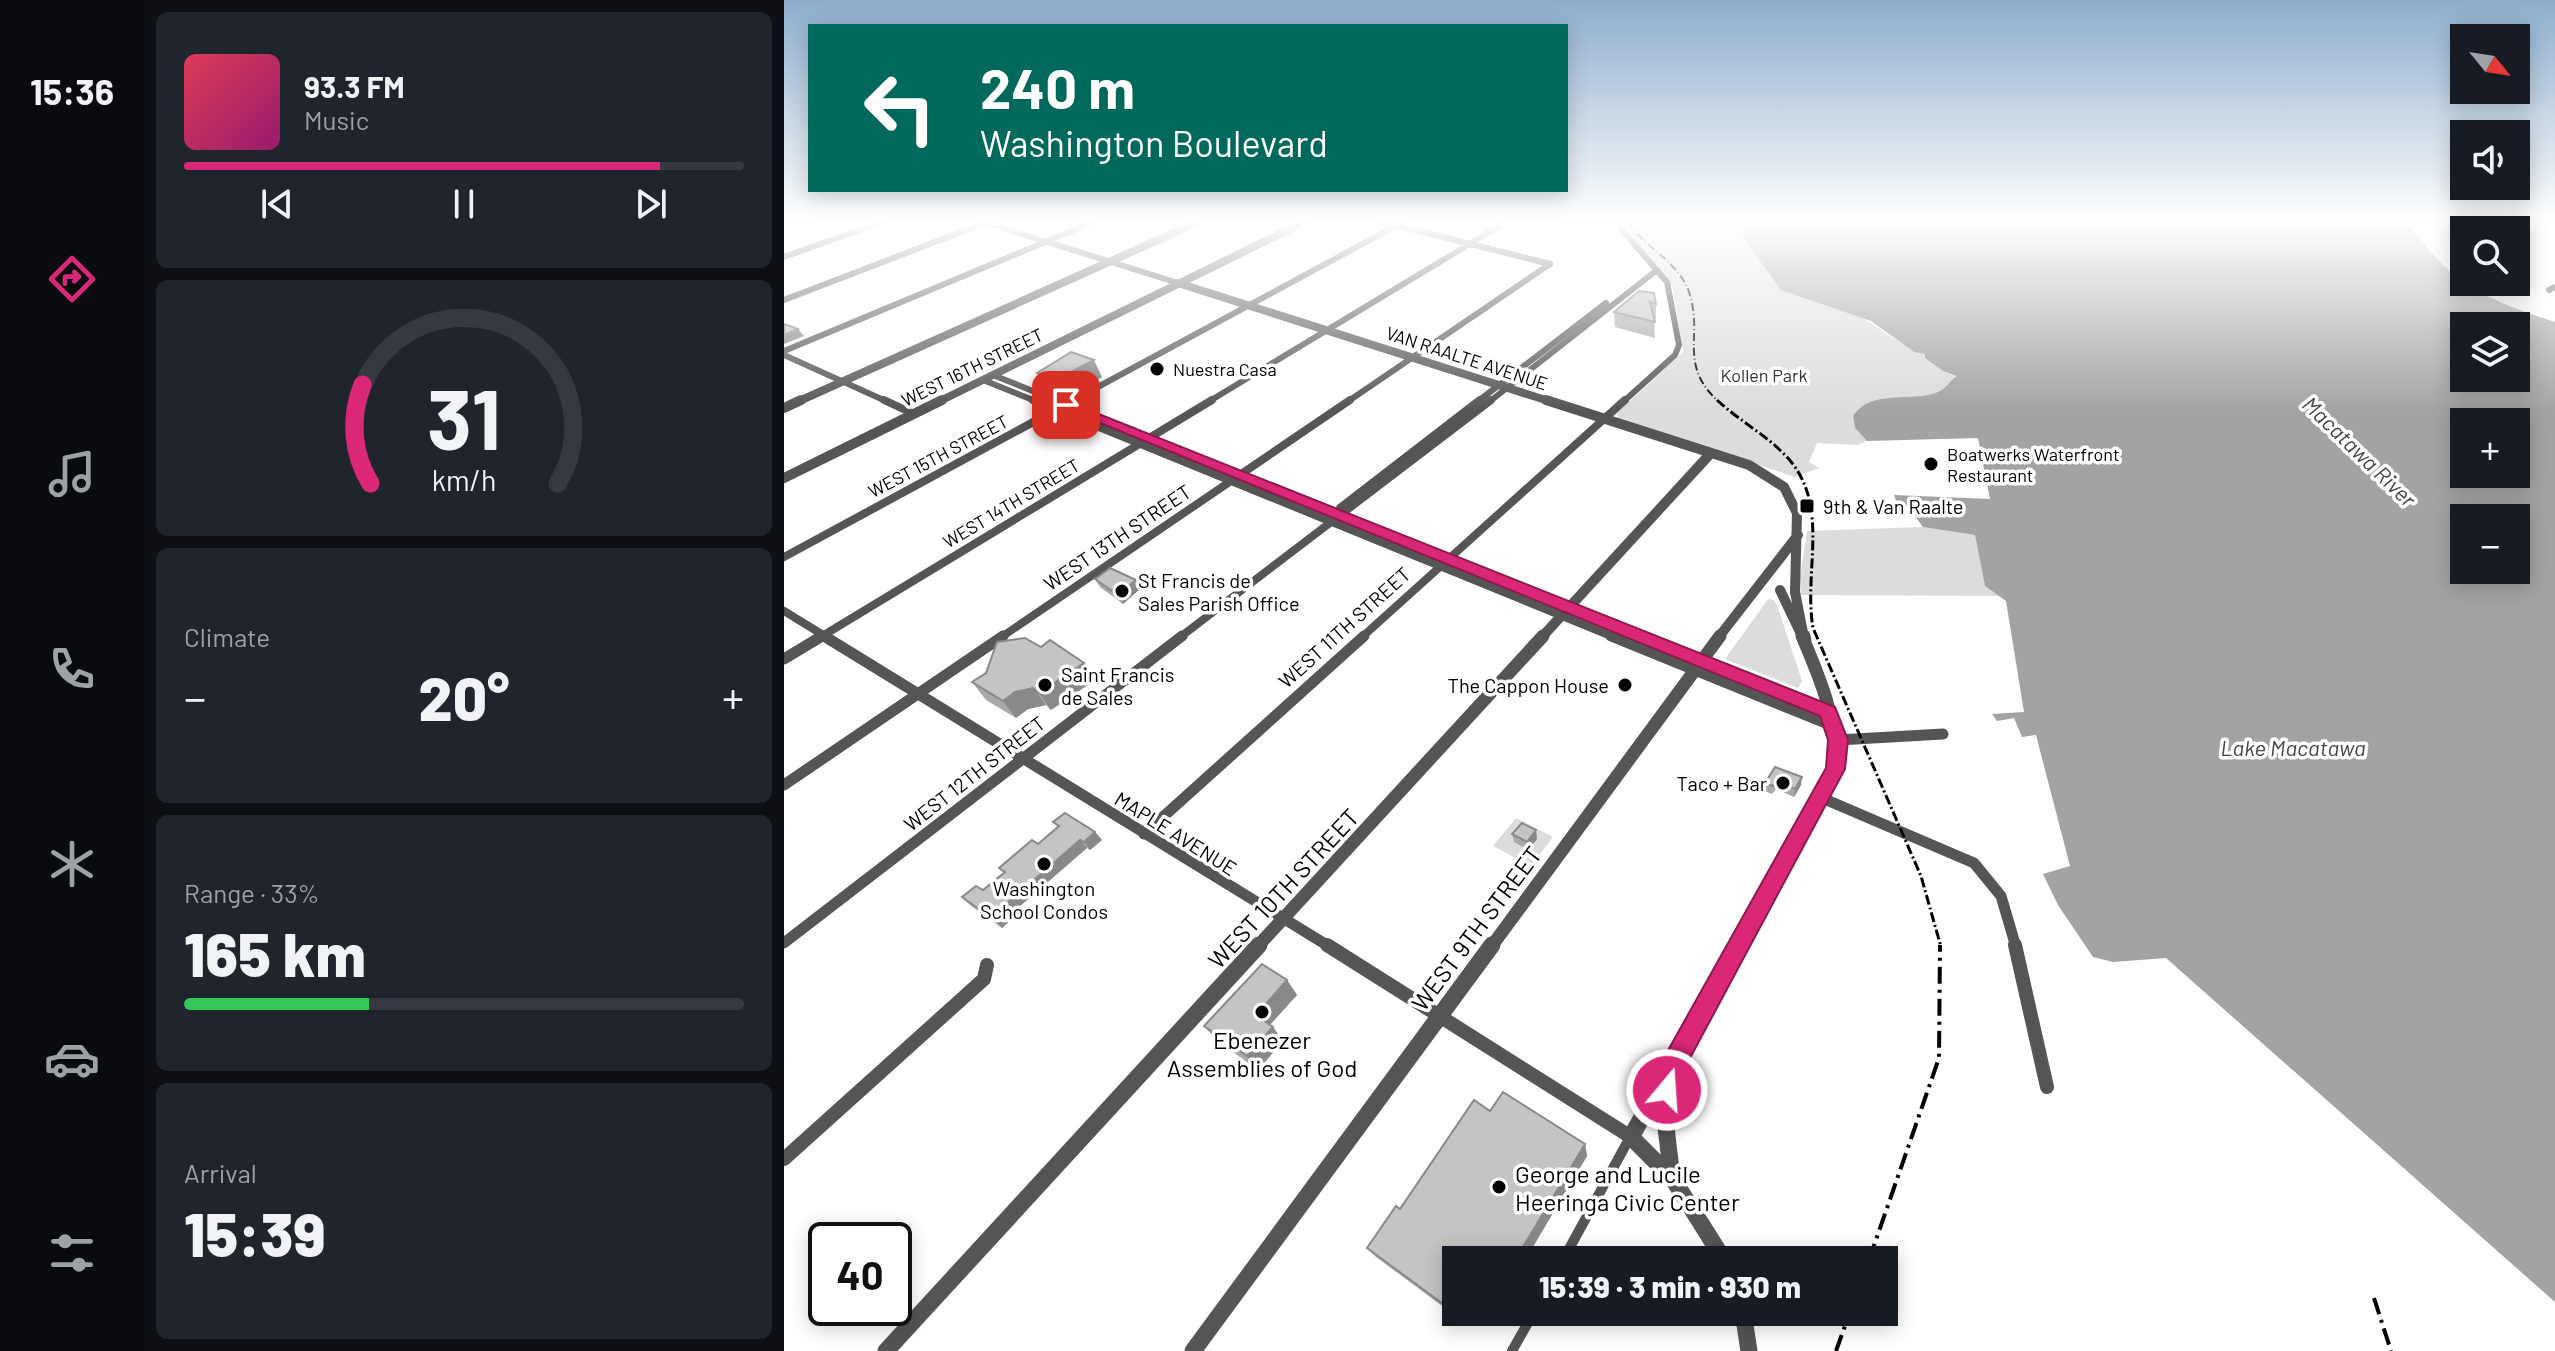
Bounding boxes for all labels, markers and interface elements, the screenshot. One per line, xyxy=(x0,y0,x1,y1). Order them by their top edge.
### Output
north arrow xyxy=(2450,24,2530,104)
map controls xyxy=(2450,24,2530,584)
text: 240 m xyxy=(980,53,1135,120)
icon: left xyxy=(848,56,952,160)
text: 93.3 FM xyxy=(304,68,405,104)
text: 15:36 xyxy=(30,69,114,112)
text: Music xyxy=(304,104,369,135)
button: sound xyxy=(2450,120,2530,200)
text: Washington Boulevard xyxy=(980,121,1328,164)
icon: previous xyxy=(255,182,299,226)
icon: pause xyxy=(442,182,486,226)
icon: next xyxy=(629,182,673,226)
button: search xyxy=(2450,216,2530,296)
icon: directions xyxy=(44,251,100,307)
button: layers xyxy=(2450,312,2530,392)
street label: VAN RAALTE AVENUE xyxy=(1383,322,1551,394)
street label: WEST 16TH STREET xyxy=(898,323,1046,411)
place label: Nuestra Casa xyxy=(1173,358,1277,380)
marker: Nuestra Casa xyxy=(1148,360,1166,378)
park label: Kollen Park xyxy=(1720,364,1808,386)
text: 31 xyxy=(427,366,501,466)
pin xyxy=(1032,371,1100,439)
icon: arrive xyxy=(1044,383,1088,427)
water label: Macatawa River xyxy=(2298,391,2423,512)
button: + xyxy=(2450,408,2530,488)
street label: WEST 15TH STREET xyxy=(864,410,1012,502)
place label: Boatwerks Waterfront Restaurant xyxy=(1947,443,2119,486)
icon: music xyxy=(44,446,100,502)
street label: WEST 14TH STREET xyxy=(939,453,1083,553)
marker: Boatwerks Waterfront Restaurant xyxy=(1922,455,1940,473)
text: km/h xyxy=(432,462,496,497)
street label: WEST 13TH STREET xyxy=(1039,479,1195,595)
place label: 9th & Van Raalte xyxy=(1823,494,1963,518)
marker: 9th & Van Raalte xyxy=(1798,497,1816,515)
button: − xyxy=(2450,504,2530,584)
street label: WEST 11TH STREET xyxy=(1273,562,1415,692)
place label: St Francis de Sales Parish Office xyxy=(1138,568,1300,615)
marker: St Francis de Sales Parish Office xyxy=(1113,582,1131,600)
text: Climate xyxy=(184,621,270,652)
icon: phone xyxy=(44,641,100,697)
text: 20° xyxy=(419,661,509,733)
place label: Saint Francis de Sales xyxy=(1061,662,1174,709)
text: − xyxy=(184,670,206,723)
text: + xyxy=(722,670,744,723)
place label: The Cappon House xyxy=(1448,673,1609,697)
marker: Saint Francis de Sales xyxy=(1036,676,1054,694)
marker: The Cappon House xyxy=(1616,676,1634,694)
street label: WEST 12TH STREET xyxy=(899,710,1049,836)
water label: Lake Macatawa xyxy=(2220,734,2366,760)
place label: Taco + Bar xyxy=(1677,771,1767,795)
marker: Taco + Bar xyxy=(1774,774,1792,792)
street label: MAPLE AVENUE xyxy=(1111,786,1241,880)
street label: WEST 10TH STREET xyxy=(1202,802,1364,974)
icon: climate xyxy=(44,836,100,892)
street label: WEST 9TH STREET xyxy=(1405,840,1547,1016)
marker: Washington School Condos xyxy=(1035,855,1053,873)
place label: Washington School Condos xyxy=(980,876,1108,923)
text: Range · 33% xyxy=(184,877,320,908)
text: 165 km xyxy=(184,917,366,989)
marker: Ebenezer Assemblies of God xyxy=(1253,1003,1271,1021)
place label: Ebenezer Assemblies of God xyxy=(1167,1025,1357,1082)
icon: car xyxy=(44,1031,100,1087)
position arrow xyxy=(1625,1048,1709,1132)
text: Arrival xyxy=(184,1157,257,1188)
place label: George and Lucile Heeringa Civic Center xyxy=(1515,1159,1740,1216)
marker: George and Lucile Heeringa Civic Center xyxy=(1490,1178,1508,1196)
text: 15:39 xyxy=(184,1197,325,1269)
speed limit sign: 40 xyxy=(808,1222,912,1326)
icon: filters xyxy=(44,1225,100,1281)
text: 15:39 · 3 min · 930 m xyxy=(1539,1268,1801,1304)

